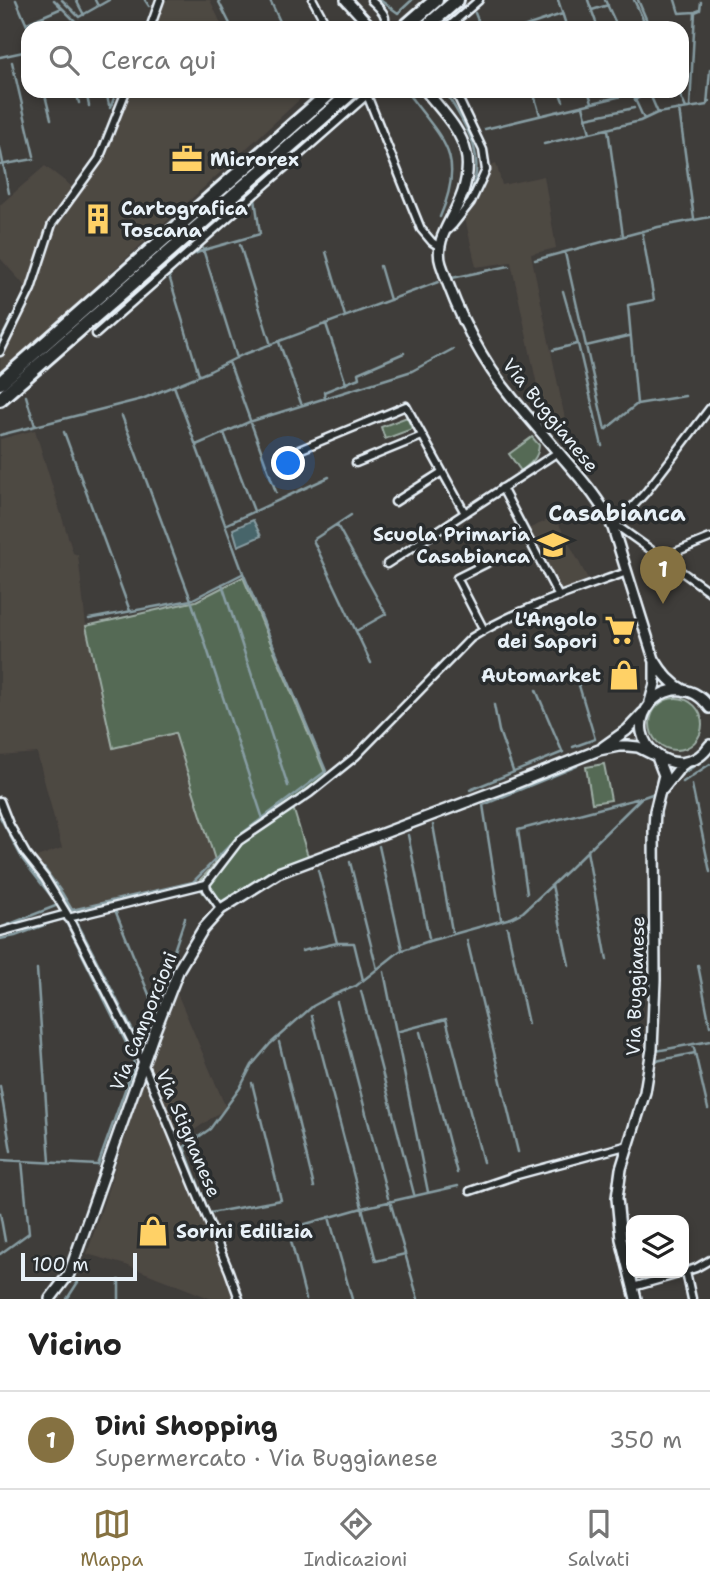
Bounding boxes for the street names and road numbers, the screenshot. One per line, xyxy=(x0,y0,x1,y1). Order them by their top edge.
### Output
street label: Via Buggianese xyxy=(497,353,604,478)
street label: Via Buggianese xyxy=(621,916,650,1056)
street label: Via Camporcioni xyxy=(104,948,183,1095)
street label: Via Stignanese xyxy=(150,1065,227,1201)

